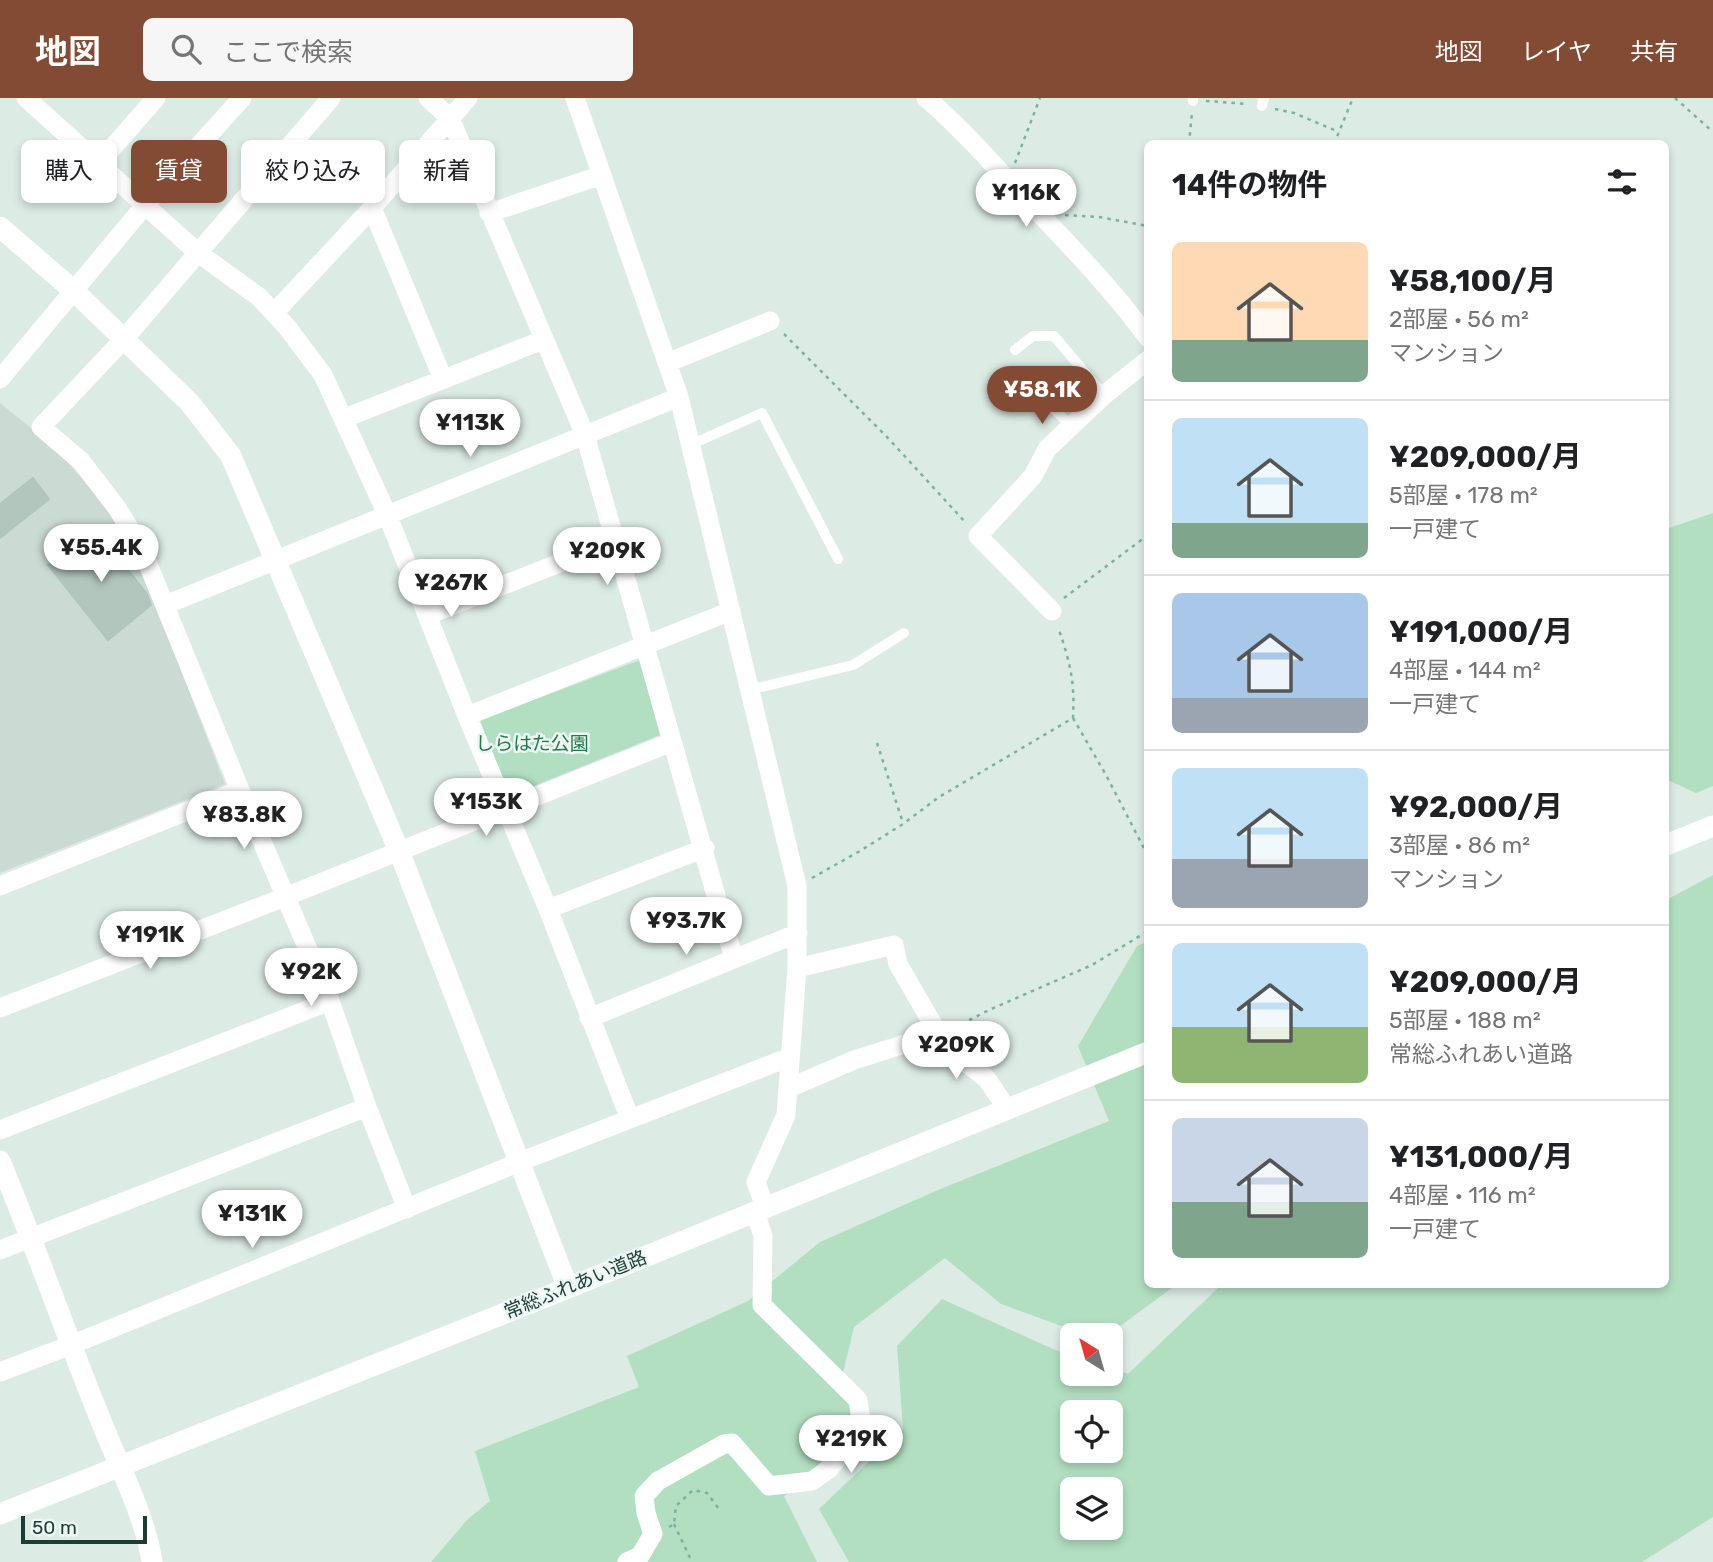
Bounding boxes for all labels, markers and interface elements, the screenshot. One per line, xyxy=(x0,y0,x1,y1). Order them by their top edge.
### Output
search box xyxy=(143,18,633,81)
icon: search xyxy=(167,30,205,68)
text: 地図 xyxy=(35,32,101,71)
text: ここで検索 xyxy=(223,37,353,68)
text: 地図 xyxy=(1435,38,1483,66)
text: レイヤ xyxy=(1521,38,1592,66)
text: 共有 xyxy=(1630,38,1678,66)
chip: 購入 xyxy=(21,140,117,203)
chip: 賃貸 xyxy=(131,140,227,203)
chip: 絞り込み xyxy=(241,140,385,203)
chip: 新着 xyxy=(399,140,495,203)
icon: filters xyxy=(1603,163,1641,201)
text: 14件の物件 xyxy=(1172,167,1327,203)
pin: ¥116K xyxy=(977,170,1075,229)
text: ¥116K xyxy=(992,178,1060,206)
text: ¥58,100/月 xyxy=(1389,263,1557,299)
icon: home xyxy=(1228,270,1312,354)
text: 2部屋 · 56 m² xyxy=(1389,305,1529,333)
text: マンション xyxy=(1389,339,1504,367)
pin: ¥58.1K xyxy=(985,366,1099,426)
text: ¥58.1K xyxy=(1003,375,1081,403)
pin: ¥113K xyxy=(421,400,519,459)
text: ¥113K xyxy=(435,408,505,436)
text: ¥209,000/月 xyxy=(1389,439,1582,475)
icon: home xyxy=(1228,446,1312,530)
text: 5部屋 · 178 m² xyxy=(1389,481,1538,509)
text: 一戸建て xyxy=(1389,515,1481,543)
pin: ¥55.4K xyxy=(44,524,158,584)
pin: ¥209K xyxy=(558,528,656,587)
text: ¥55.4K xyxy=(60,533,142,561)
text: ¥209K xyxy=(569,536,645,564)
pin: ¥267K xyxy=(402,560,500,619)
text: ¥267K xyxy=(414,568,488,596)
text: ¥191,000/月 xyxy=(1389,614,1573,650)
icon: home xyxy=(1228,621,1312,705)
text: 4部屋 · 144 m² xyxy=(1389,656,1540,684)
text: 一戸建て xyxy=(1389,690,1481,718)
park label: しらはた公園 xyxy=(475,732,589,755)
pin: ¥153K xyxy=(437,778,535,838)
text: ¥153K xyxy=(450,787,522,815)
text: ¥92,000/月 xyxy=(1389,789,1563,825)
pin: ¥83.8K xyxy=(187,792,301,851)
icon: home xyxy=(1228,796,1312,880)
text: ¥83.8K xyxy=(202,800,286,828)
text: 3部屋 · 86 m² xyxy=(1389,831,1530,859)
text: マンション xyxy=(1389,865,1504,893)
pin: ¥93.7K xyxy=(629,898,743,957)
text: ¥93.7K xyxy=(646,906,726,934)
pin: ¥191K xyxy=(101,912,199,971)
text: ¥191K xyxy=(116,920,184,948)
pin: ¥92K xyxy=(270,948,352,1008)
text: ¥92K xyxy=(281,957,341,985)
text: ¥209,000/月 xyxy=(1389,964,1582,1000)
icon: home xyxy=(1228,971,1312,1055)
text: 5部屋 · 188 m² xyxy=(1389,1006,1541,1034)
pin: ¥209K xyxy=(907,1021,1005,1081)
text: ¥209K xyxy=(918,1030,994,1058)
text: 常総ふれあい道路 xyxy=(1389,1040,1573,1068)
text: ¥131,000/月 xyxy=(1389,1139,1573,1175)
icon: home xyxy=(1228,1146,1312,1230)
text: 4部屋 · 116 m² xyxy=(1389,1181,1536,1209)
pin: ¥131K xyxy=(203,1190,301,1250)
text: ¥131K xyxy=(218,1199,286,1227)
text: 一戸建て xyxy=(1389,1215,1481,1243)
street label: 常総ふれあい道路 xyxy=(500,1245,650,1324)
north arrow xyxy=(1060,1323,1124,1386)
map controls xyxy=(1060,1323,1123,1540)
button: locate xyxy=(1060,1400,1123,1463)
pin: ¥219K xyxy=(802,1416,900,1475)
text: ¥219K xyxy=(815,1424,887,1452)
button: layers xyxy=(1060,1477,1123,1540)
scale bar xyxy=(21,1513,147,1545)
text: 50 m xyxy=(32,1516,77,1539)

